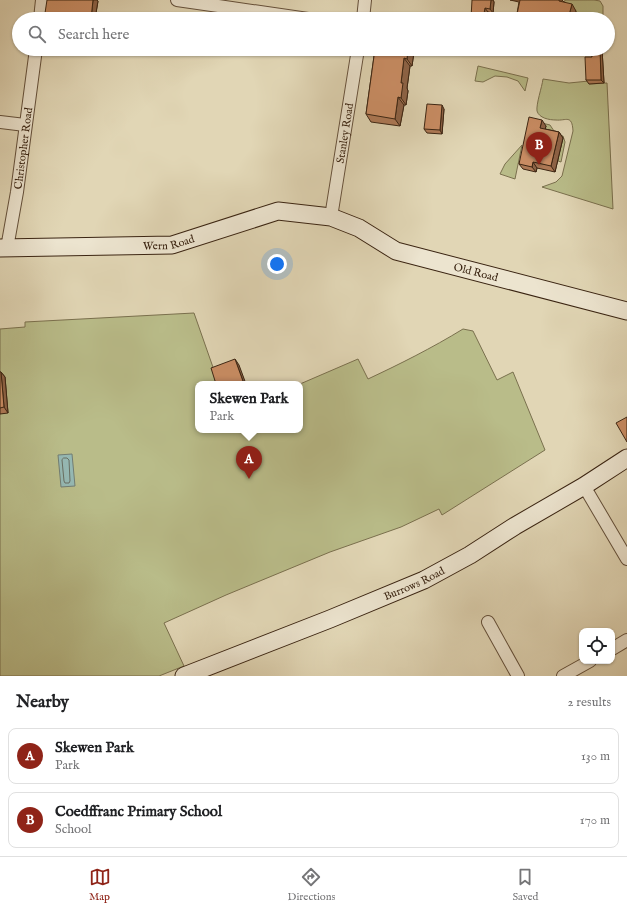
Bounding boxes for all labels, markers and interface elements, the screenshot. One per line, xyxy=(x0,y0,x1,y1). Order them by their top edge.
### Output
search box xyxy=(12,12,615,56)
icon: search xyxy=(26,23,48,45)
text: Search here xyxy=(58,25,129,44)
street label: Stanley Road xyxy=(334,102,357,164)
street label: Christopher Road xyxy=(11,106,36,190)
pin: B xyxy=(526,132,552,165)
street label: Wern Road xyxy=(143,232,197,254)
your location xyxy=(267,254,287,274)
street label: Old Road xyxy=(452,260,500,285)
popup xyxy=(195,381,303,433)
text: Skewen Park xyxy=(210,389,288,408)
text: Park xyxy=(210,408,234,425)
pin: A xyxy=(236,446,262,479)
street label: Burrows Road xyxy=(382,564,447,604)
map controls xyxy=(579,628,615,664)
button: locate xyxy=(579,628,615,664)
text: Nearby xyxy=(16,692,69,713)
text: 2 results xyxy=(567,694,611,711)
text: Skewen Park xyxy=(55,738,134,757)
text: A xyxy=(26,748,34,765)
text: 130 m xyxy=(581,748,610,765)
text: Park xyxy=(55,757,80,774)
text: Coedffranc Primary School xyxy=(55,802,222,821)
text: B xyxy=(26,812,34,829)
text: 170 m xyxy=(580,812,610,829)
text: School xyxy=(55,821,92,838)
tab: Map xyxy=(89,866,111,904)
tab: Directions xyxy=(288,866,335,904)
tab: Saved xyxy=(512,866,538,904)

